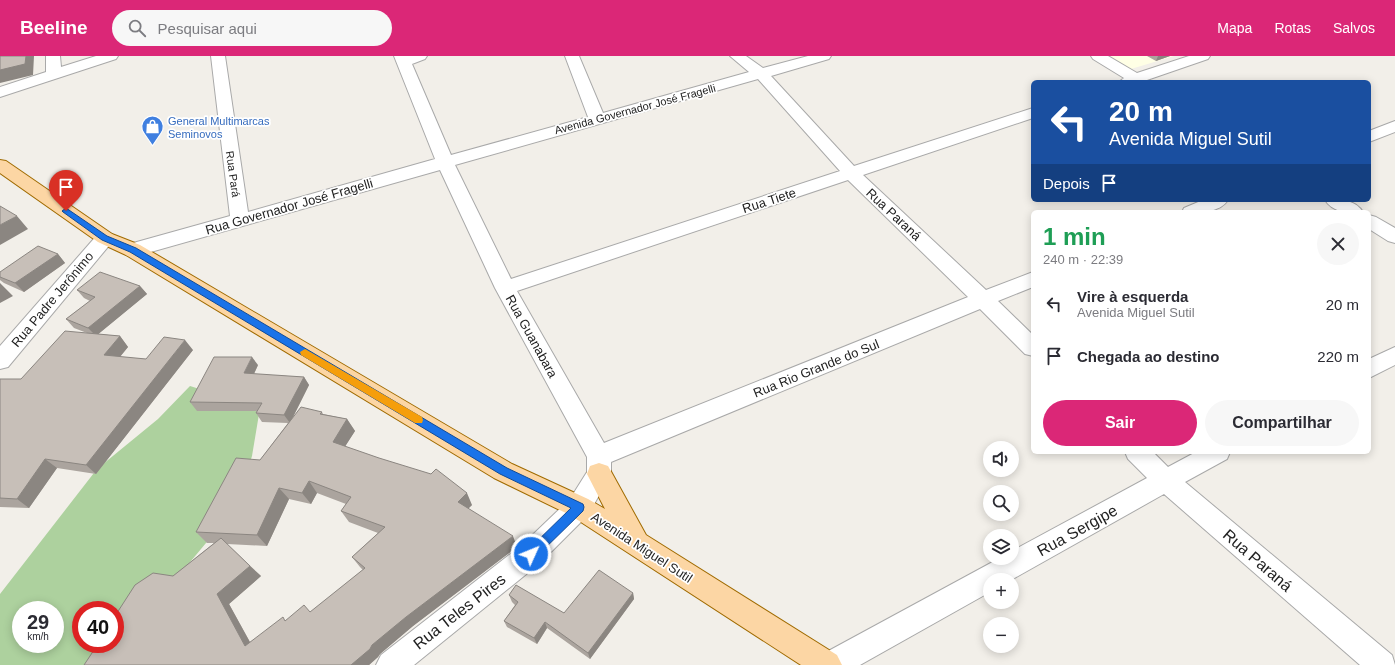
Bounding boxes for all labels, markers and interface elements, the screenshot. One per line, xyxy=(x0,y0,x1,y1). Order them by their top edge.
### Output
search box xyxy=(112,10,392,46)
text: Beeline xyxy=(20,17,88,38)
icon: search xyxy=(126,17,148,39)
text: Pesquisar aqui xyxy=(158,20,257,37)
text: Mapa xyxy=(1217,20,1252,36)
text: Rotas xyxy=(1274,20,1311,36)
text: Salvos xyxy=(1333,20,1375,36)
street label: Avenida Governador José Fragelli xyxy=(553,82,717,136)
icon: left xyxy=(1043,96,1095,148)
text: 20 m xyxy=(1109,96,1173,127)
shop icon: General Multimarcas Seminovos xyxy=(139,114,165,147)
place label: General Multimarcas Seminovos xyxy=(168,115,270,140)
text: Avenida Miguel Sutil xyxy=(1109,129,1272,149)
street label: Rua Pará xyxy=(224,150,242,199)
pin xyxy=(49,170,83,211)
icon: arrive xyxy=(1098,172,1120,194)
street label: Rua Governador José Fragelli xyxy=(204,175,375,238)
text: Depois xyxy=(1043,175,1090,192)
icon: arrive xyxy=(55,176,77,198)
street label: Rua Tiete xyxy=(740,185,798,216)
street label: Rua Paraná xyxy=(863,185,925,244)
text: 1 min xyxy=(1043,223,1106,250)
button: close xyxy=(1317,223,1359,265)
street label: Rua Padre Jerônimo xyxy=(8,249,96,350)
text: 240 m · 22:39 xyxy=(1043,252,1123,267)
text: Vire à esquerda xyxy=(1077,288,1188,305)
street label: Rua Guanabara xyxy=(503,292,561,381)
icon: left xyxy=(1043,293,1065,315)
text: 20 m xyxy=(1326,296,1359,313)
text: Avenida Miguel Sutil xyxy=(1077,305,1195,320)
street label: Rua Rio Grande do Sul xyxy=(751,336,881,401)
icon: arrive xyxy=(1043,345,1065,367)
text: Chegada ao destino xyxy=(1077,348,1220,365)
text: 220 m xyxy=(1317,348,1359,365)
button: Sair xyxy=(1043,400,1197,446)
button: Compartilhar xyxy=(1205,400,1359,446)
map controls xyxy=(983,441,1019,653)
button: sound xyxy=(983,441,1019,477)
button: search xyxy=(983,485,1019,521)
street label: Rua Sergipe xyxy=(1034,501,1120,559)
street label: Avenida Miguel Sutil xyxy=(588,509,695,586)
street label: Rua Paraná xyxy=(1220,526,1296,595)
button: layers xyxy=(983,529,1019,565)
position arrow xyxy=(510,533,552,575)
street label: Rua Teles Pires xyxy=(410,570,509,652)
button: + xyxy=(983,573,1019,609)
speed limit sign: 40 xyxy=(72,601,124,653)
text: 29 xyxy=(27,611,49,633)
button: − xyxy=(983,617,1019,653)
text: km/h xyxy=(27,631,49,642)

